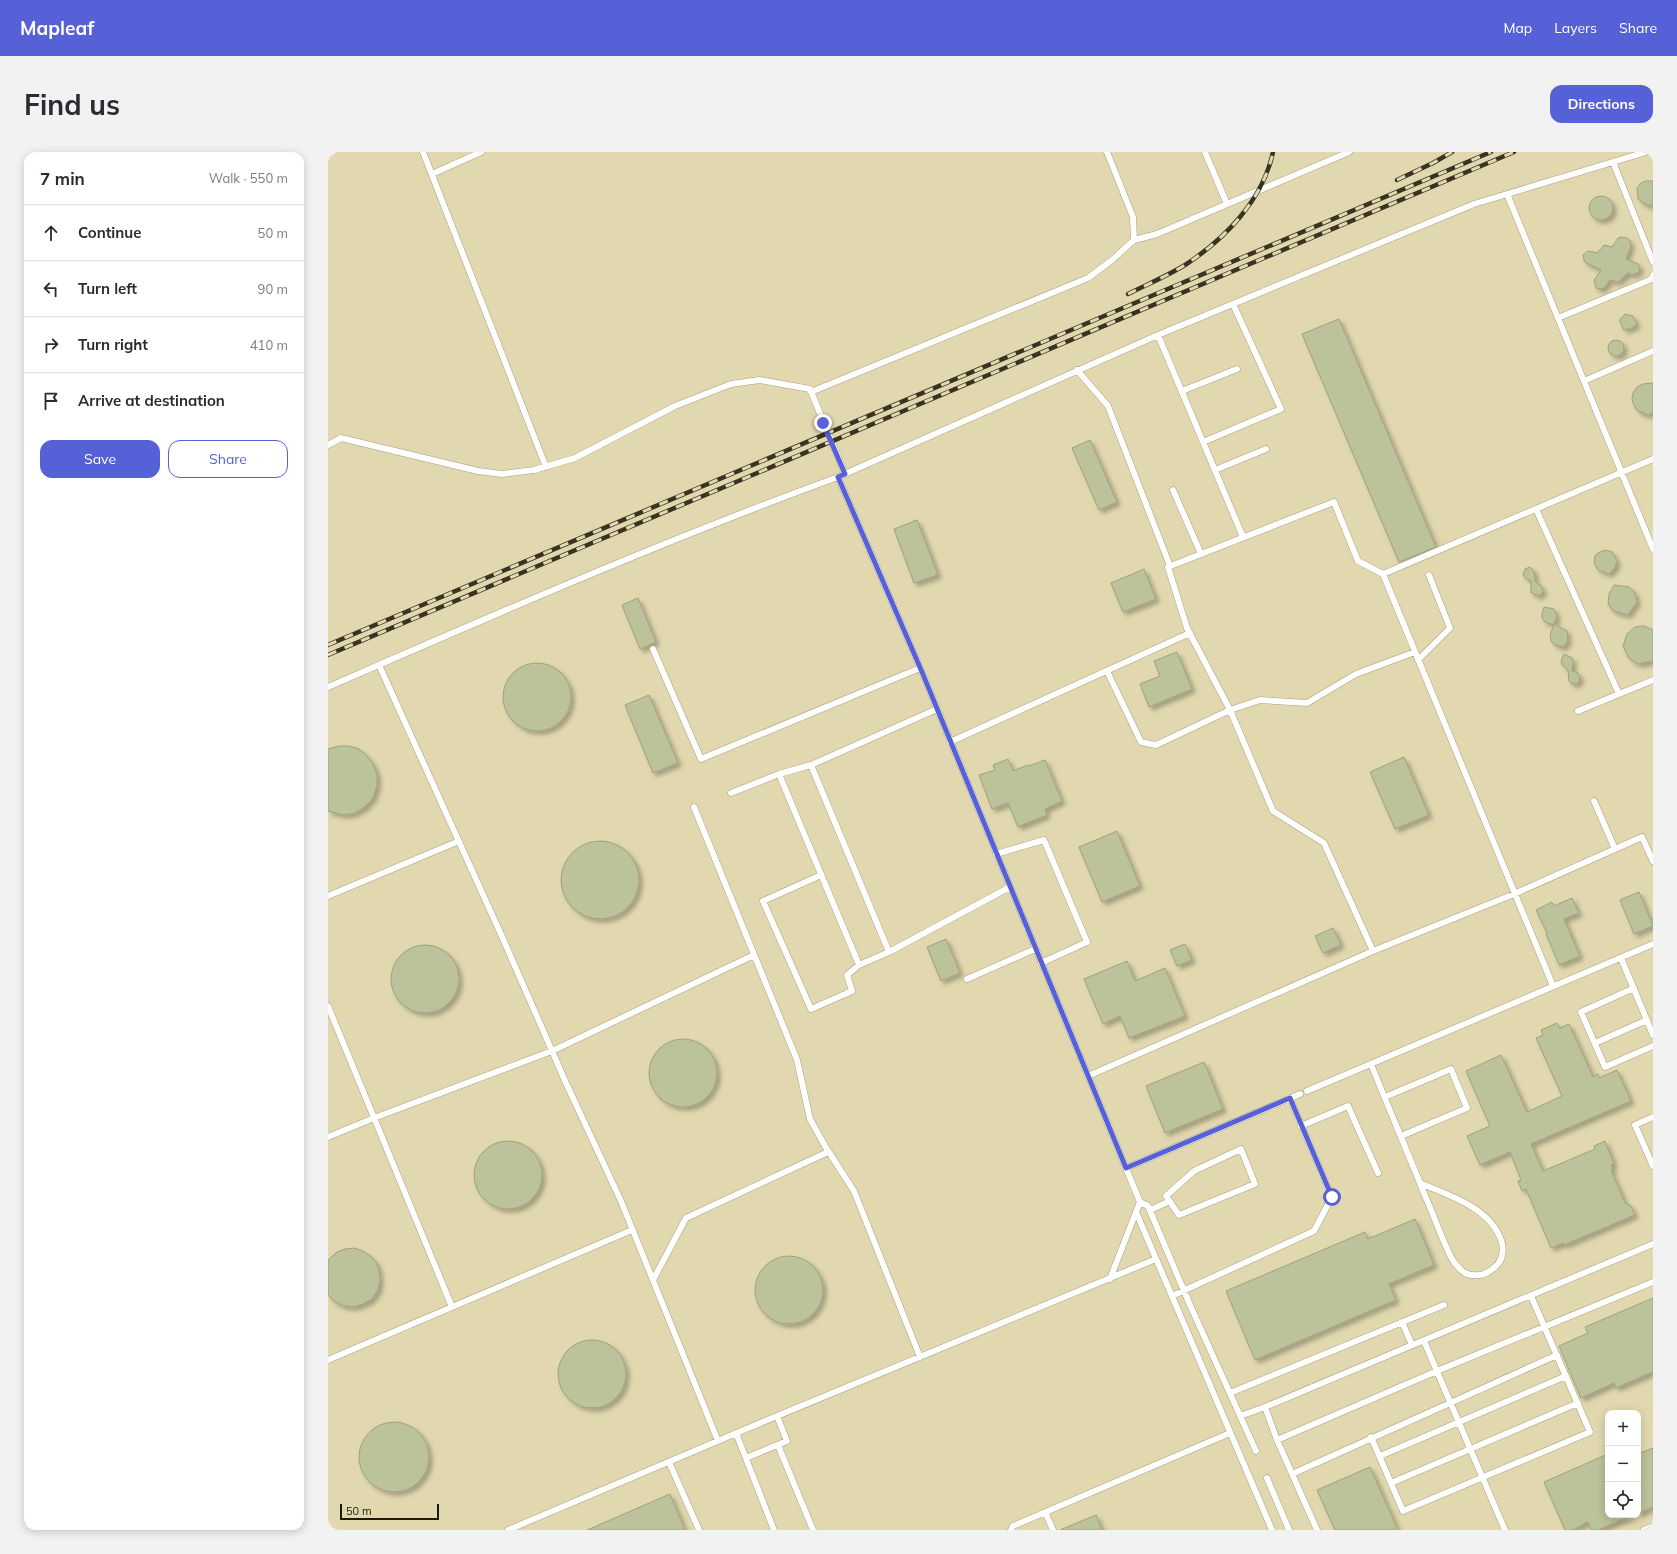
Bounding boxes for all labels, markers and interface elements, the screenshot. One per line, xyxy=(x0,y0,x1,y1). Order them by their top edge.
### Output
text: Mapleaf xyxy=(20,16,94,40)
text: Map xyxy=(1503,19,1532,37)
text: Layers xyxy=(1554,19,1597,37)
text: Share xyxy=(1619,19,1657,37)
button: Directions xyxy=(1550,85,1653,123)
text: Find us xyxy=(24,87,120,122)
text: 7 min xyxy=(40,168,85,189)
text: Walk · 550 m xyxy=(209,170,288,186)
icon: ahead xyxy=(40,222,62,244)
text: Continue xyxy=(78,223,141,242)
text: 50 m xyxy=(258,225,288,241)
icon: left xyxy=(40,278,62,300)
text: Turn left xyxy=(78,279,137,298)
text: 90 m xyxy=(258,281,288,297)
icon: right xyxy=(40,334,62,356)
text: Turn right xyxy=(78,335,148,354)
text: 410 m xyxy=(250,337,288,353)
icon: arrive xyxy=(40,390,62,412)
text: Arrive at destination xyxy=(78,391,225,410)
route end xyxy=(814,414,832,432)
button: Save xyxy=(40,440,160,478)
button: Share xyxy=(168,440,288,478)
route start xyxy=(1323,1188,1341,1206)
map controls xyxy=(1605,1410,1641,1518)
button: + xyxy=(1605,1410,1641,1446)
button: − xyxy=(1605,1446,1641,1482)
button: locate xyxy=(1605,1482,1641,1518)
scale bar xyxy=(340,1502,439,1521)
text: 50 m xyxy=(346,1504,372,1518)

